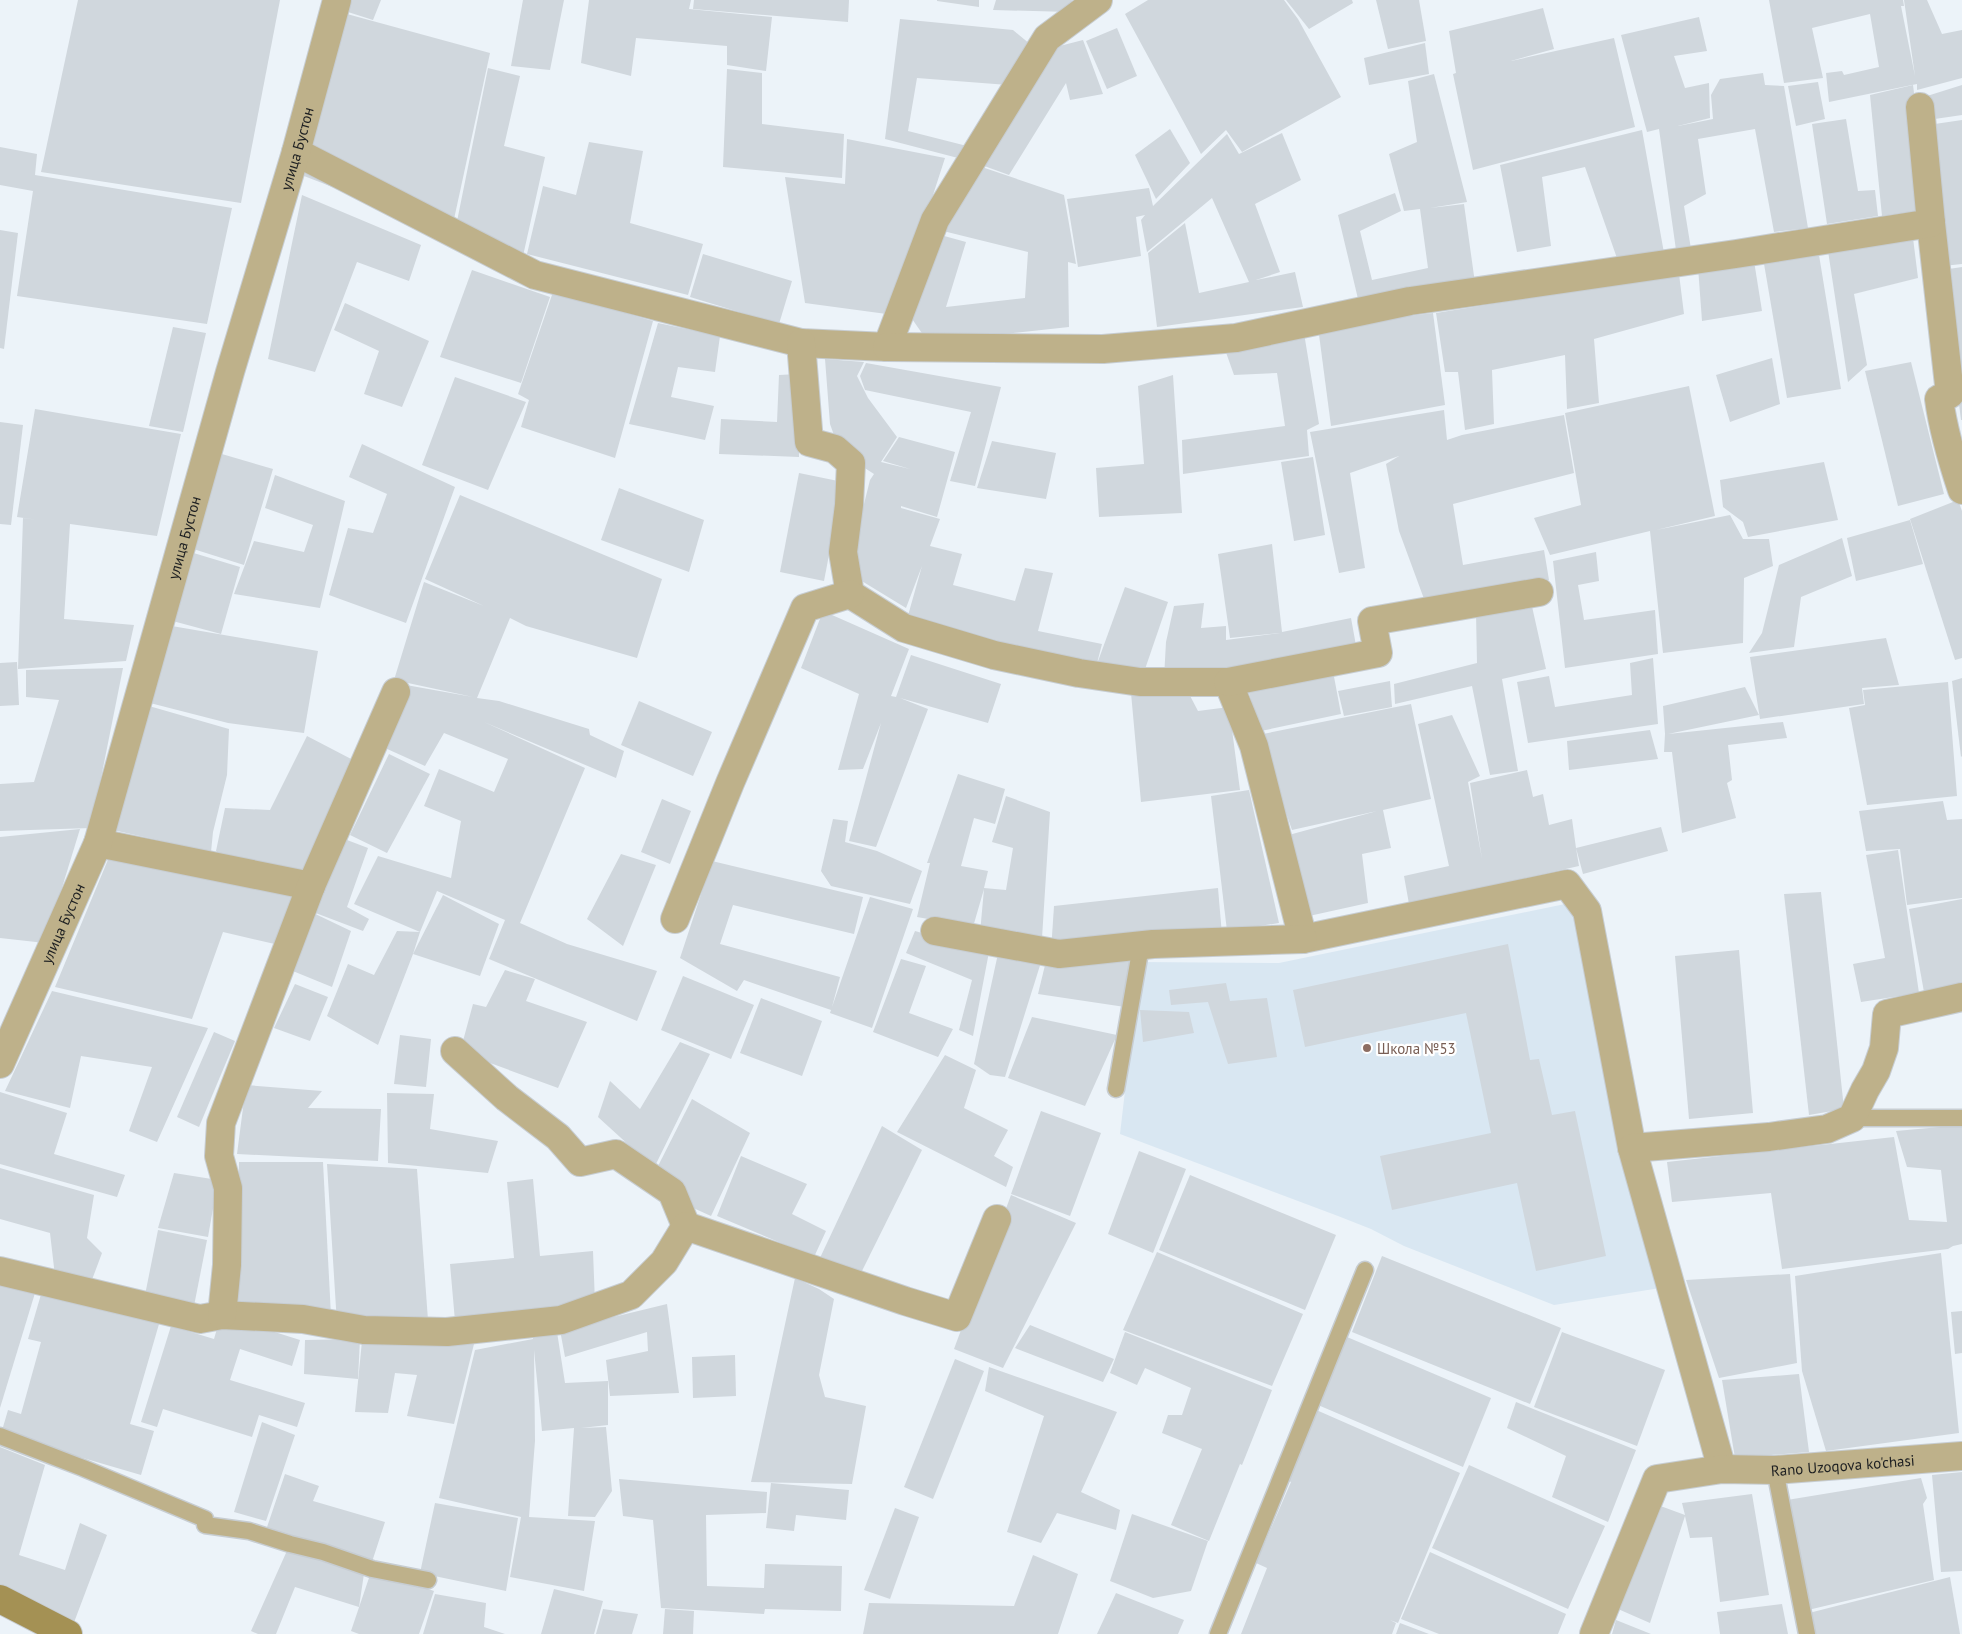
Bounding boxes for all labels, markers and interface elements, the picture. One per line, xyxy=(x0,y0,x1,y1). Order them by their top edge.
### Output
street label: улица Бустон xyxy=(276,105,317,193)
street label: улица Бустон xyxy=(163,494,204,581)
street label: улица Бустон xyxy=(36,880,89,966)
place label: Школа №53 xyxy=(1377,1039,1456,1058)
marker: Школа №53 xyxy=(1361,1042,1373,1054)
street label: Rano Uzoqova ko'chasi xyxy=(1770,1450,1915,1480)

